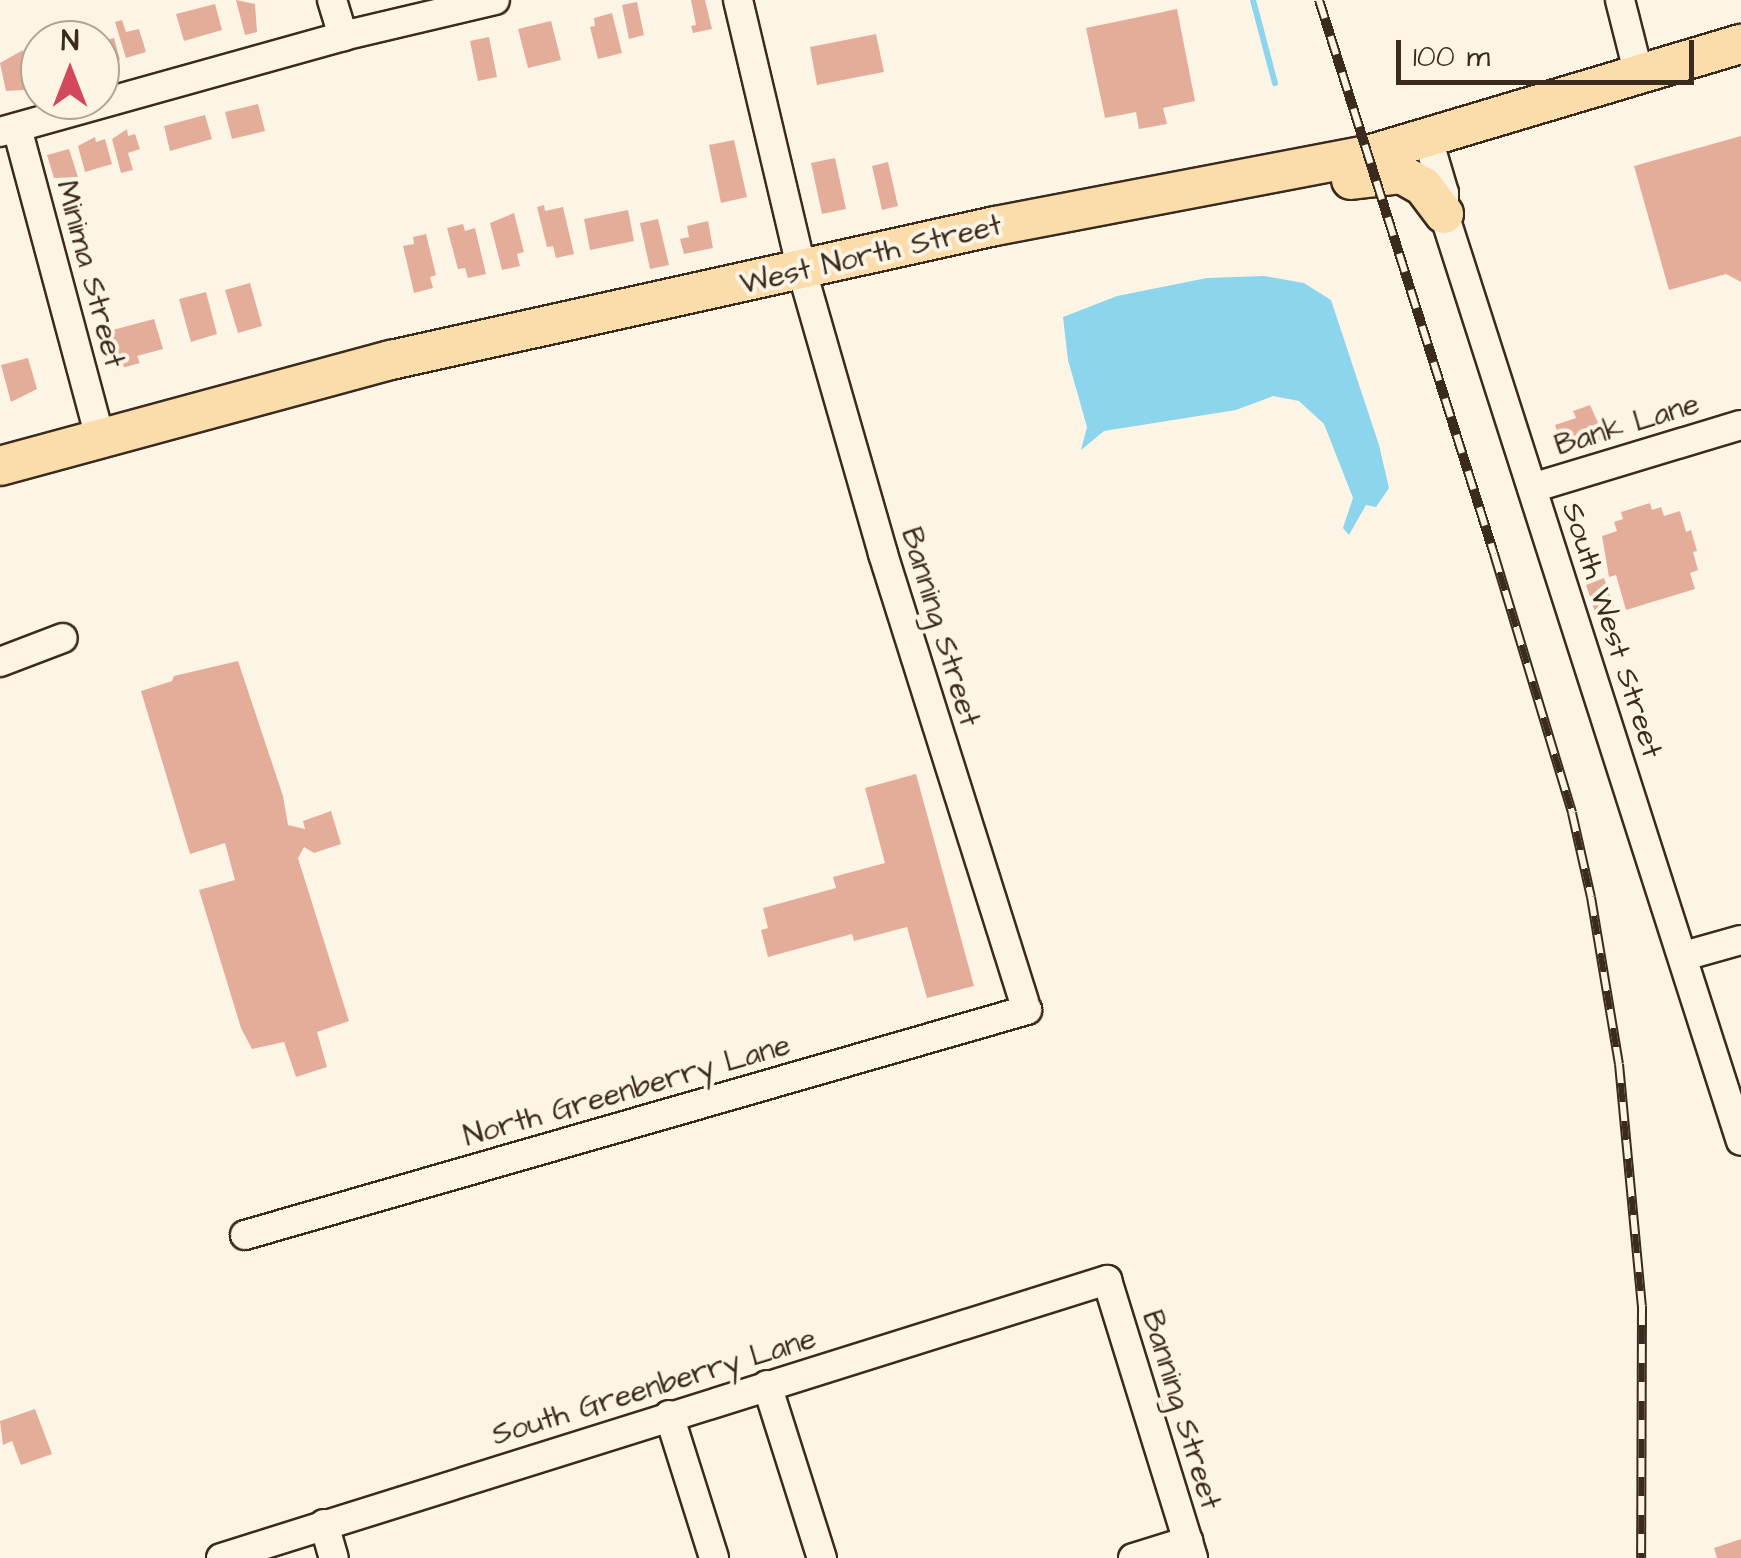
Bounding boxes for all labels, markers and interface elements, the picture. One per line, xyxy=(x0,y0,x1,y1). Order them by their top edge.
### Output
north arrow xyxy=(20,20,120,120)
scale bar xyxy=(1401,20,1698,82)
text: N xyxy=(61,22,79,61)
text: 100 m xyxy=(1413,36,1490,78)
street label: Minima Street xyxy=(48,177,132,371)
street label: West North Street xyxy=(737,207,1005,303)
street label: Bank Lane xyxy=(1550,386,1704,464)
street label: South West Street xyxy=(1554,498,1670,762)
street label: Banning Street xyxy=(893,523,987,731)
street label: North Greenberry Lane xyxy=(460,1027,794,1155)
street label: Banning Street xyxy=(1134,1306,1228,1514)
street label: South Greenberry Lane xyxy=(488,1321,820,1453)

